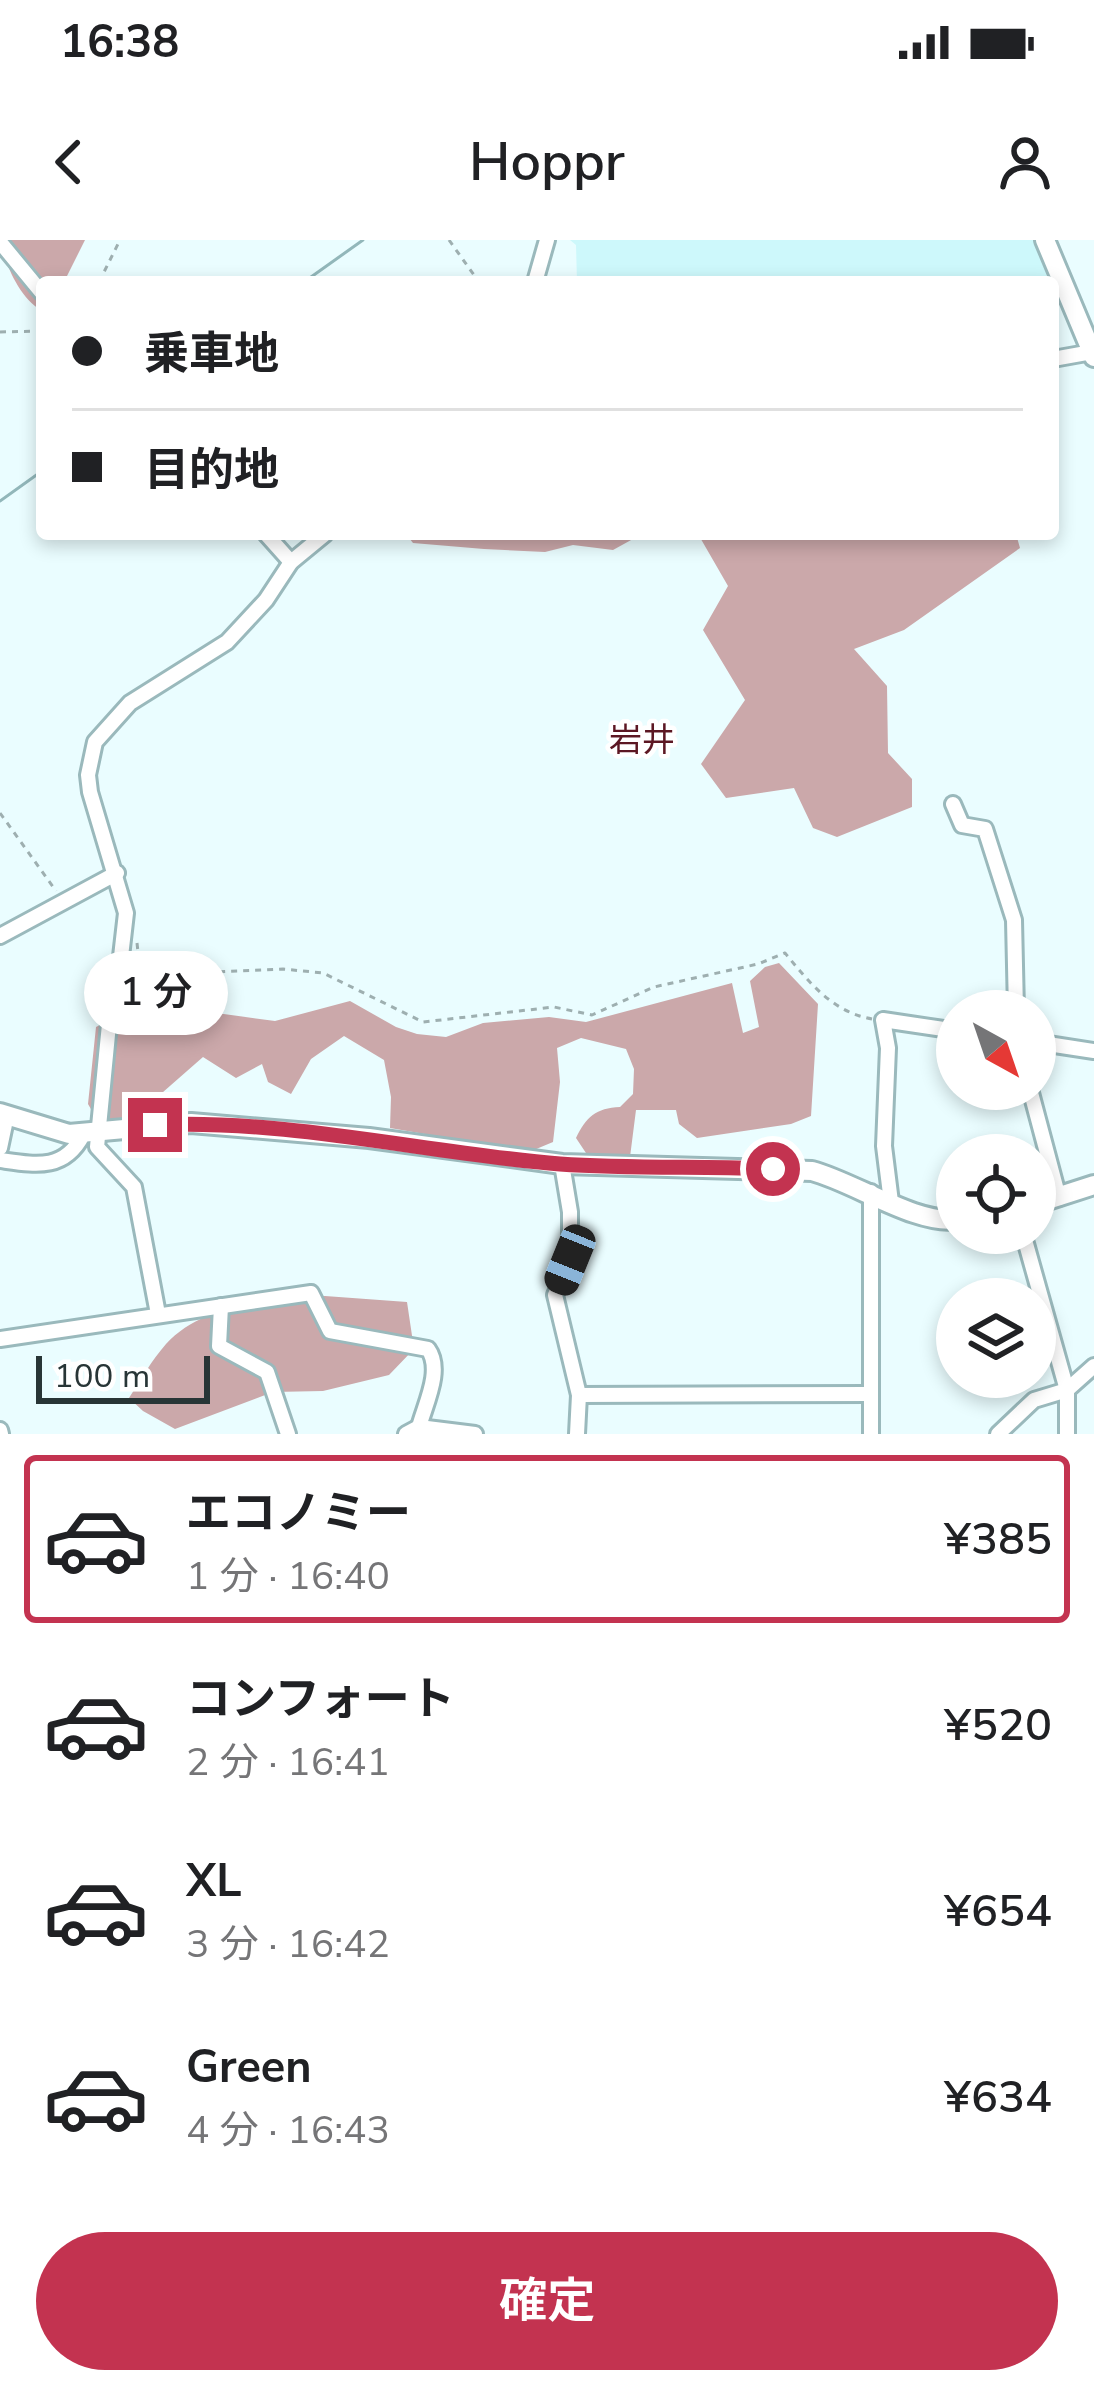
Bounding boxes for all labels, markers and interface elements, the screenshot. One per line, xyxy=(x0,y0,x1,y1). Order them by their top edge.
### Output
text: 16:38 xyxy=(60,12,179,73)
text: Hoppr xyxy=(469,125,625,199)
icon: back xyxy=(36,129,102,195)
icon: person xyxy=(992,129,1058,195)
text: 乗車地 xyxy=(144,324,279,385)
text: 目的地 xyxy=(144,440,279,501)
district label: 岩井 xyxy=(609,718,675,763)
callout: 1 分 xyxy=(83,951,227,1035)
text: 1 分 xyxy=(120,966,192,1019)
north arrow xyxy=(936,990,1056,1110)
map controls xyxy=(936,990,1056,1398)
route end xyxy=(128,1098,182,1152)
button: locate xyxy=(936,1134,1056,1254)
route start xyxy=(746,1142,800,1196)
car xyxy=(540,1220,600,1300)
button: layers xyxy=(936,1278,1056,1398)
scale bar xyxy=(36,1350,210,1403)
text: 100 m xyxy=(54,1354,150,1399)
text: エコノミー xyxy=(186,1483,411,1544)
icon: car xyxy=(42,1485,150,1593)
text: ¥385 xyxy=(944,1509,1052,1570)
text: 1 分 · 16:40 xyxy=(186,1550,390,1603)
text: コンフォート xyxy=(186,1669,455,1730)
icon: car xyxy=(42,1671,150,1779)
text: ¥520 xyxy=(944,1695,1052,1756)
text: 2 分 · 16:41 xyxy=(186,1736,390,1789)
text: XL xyxy=(186,1851,242,1912)
icon: car xyxy=(42,1857,150,1965)
text: ¥654 xyxy=(944,1881,1052,1942)
text: 3 分 · 16:42 xyxy=(186,1918,390,1971)
text: Green xyxy=(186,2037,312,2098)
icon: car xyxy=(42,2043,150,2151)
text: ¥634 xyxy=(944,2067,1052,2128)
text: 4 分 · 16:43 xyxy=(186,2104,390,2157)
button: 確定 xyxy=(36,2232,1058,2370)

